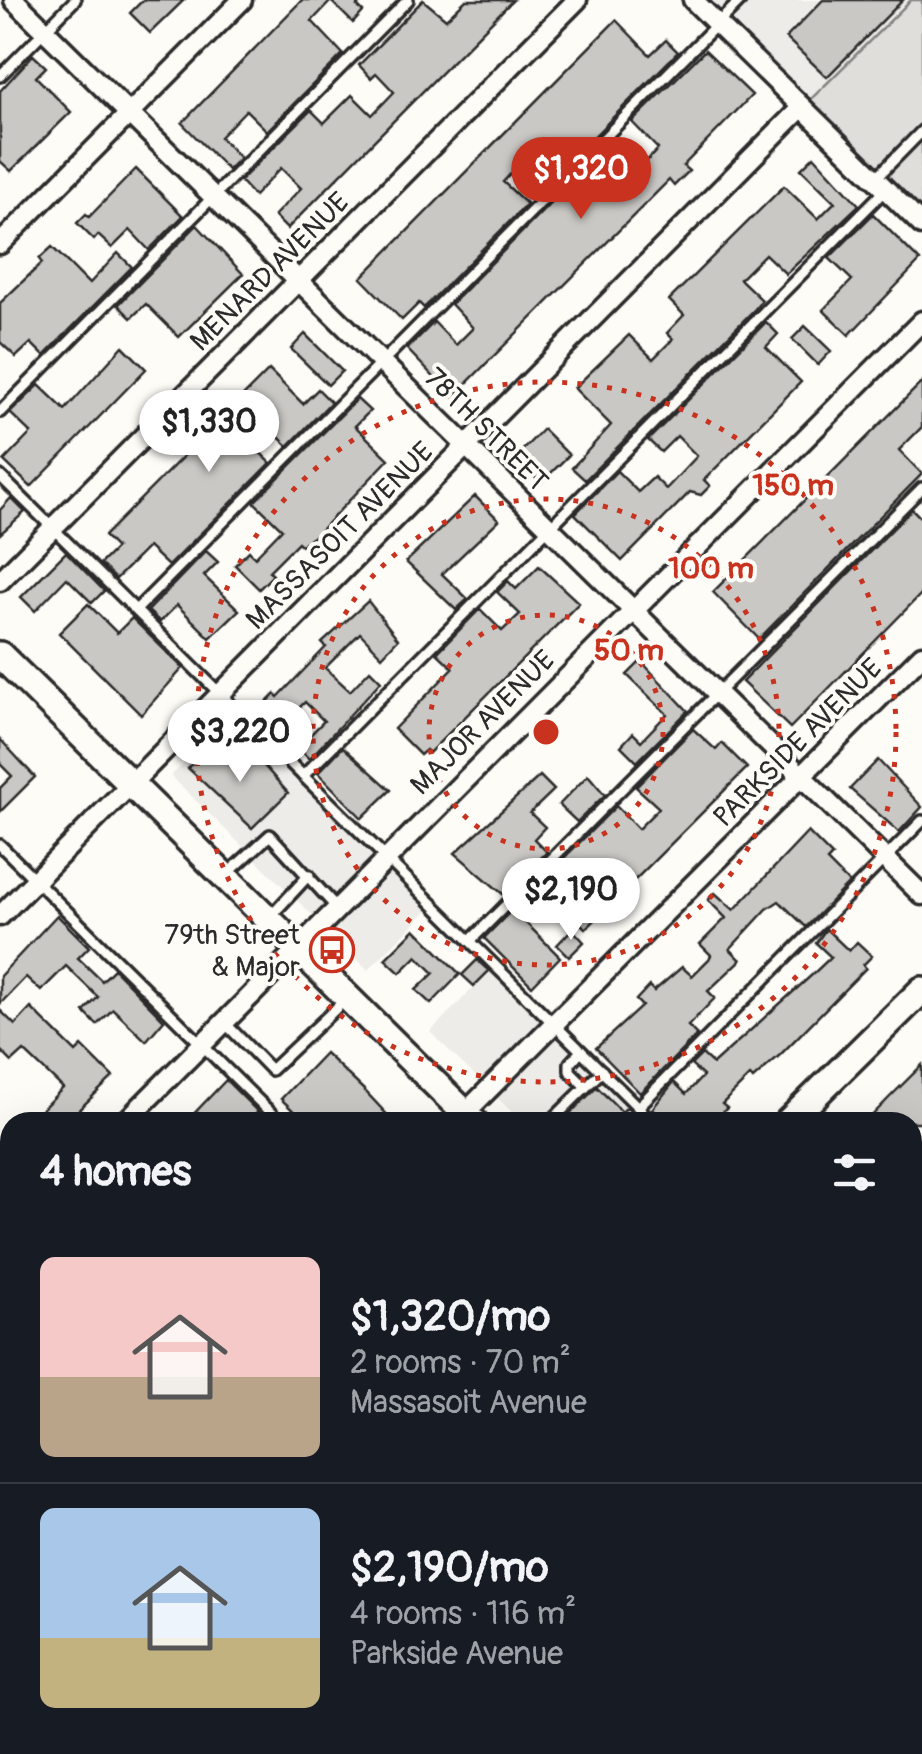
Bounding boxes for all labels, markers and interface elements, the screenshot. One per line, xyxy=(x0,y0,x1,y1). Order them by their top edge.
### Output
pin: $1,320 xyxy=(500,137,662,222)
text: $1,320 xyxy=(533,149,629,189)
street label: MENARD AVENUE xyxy=(183,185,357,359)
street label: 78TH STREET xyxy=(417,361,555,499)
pin: $1,330 xyxy=(128,390,290,475)
text: $1,330 xyxy=(161,402,257,442)
street label: MASSASOIT AVENUE xyxy=(239,435,441,637)
text: 150 m xyxy=(752,467,834,504)
text: 100 m xyxy=(668,550,754,587)
text: 50 m xyxy=(594,632,664,669)
street label: MAJOR AVENUE xyxy=(403,643,563,803)
street label: PARKSIDE AVENUE xyxy=(706,651,890,835)
pin: $3,220 xyxy=(159,700,321,785)
text: $3,220 xyxy=(190,712,290,752)
centre of rings xyxy=(528,714,564,750)
pin: $2,190 xyxy=(490,858,652,943)
text: $2,190 xyxy=(524,870,618,910)
place label: 79th Street & Major xyxy=(164,918,301,985)
bus stop icon: 79th Street & Major xyxy=(309,927,355,973)
icon: filters xyxy=(827,1145,882,1200)
text: 4 homes xyxy=(40,1146,191,1198)
text: $1,320/mo xyxy=(350,1291,550,1343)
icon: home xyxy=(120,1297,240,1417)
text: 2 rooms · 70 m² xyxy=(350,1343,571,1383)
text: Massasoit Avenue xyxy=(350,1383,587,1423)
text: $2,190/mo xyxy=(350,1542,549,1594)
icon: home xyxy=(120,1548,240,1668)
text: 4 rooms · 116 m² xyxy=(350,1594,576,1634)
text: Parkside Avenue xyxy=(350,1634,563,1674)

